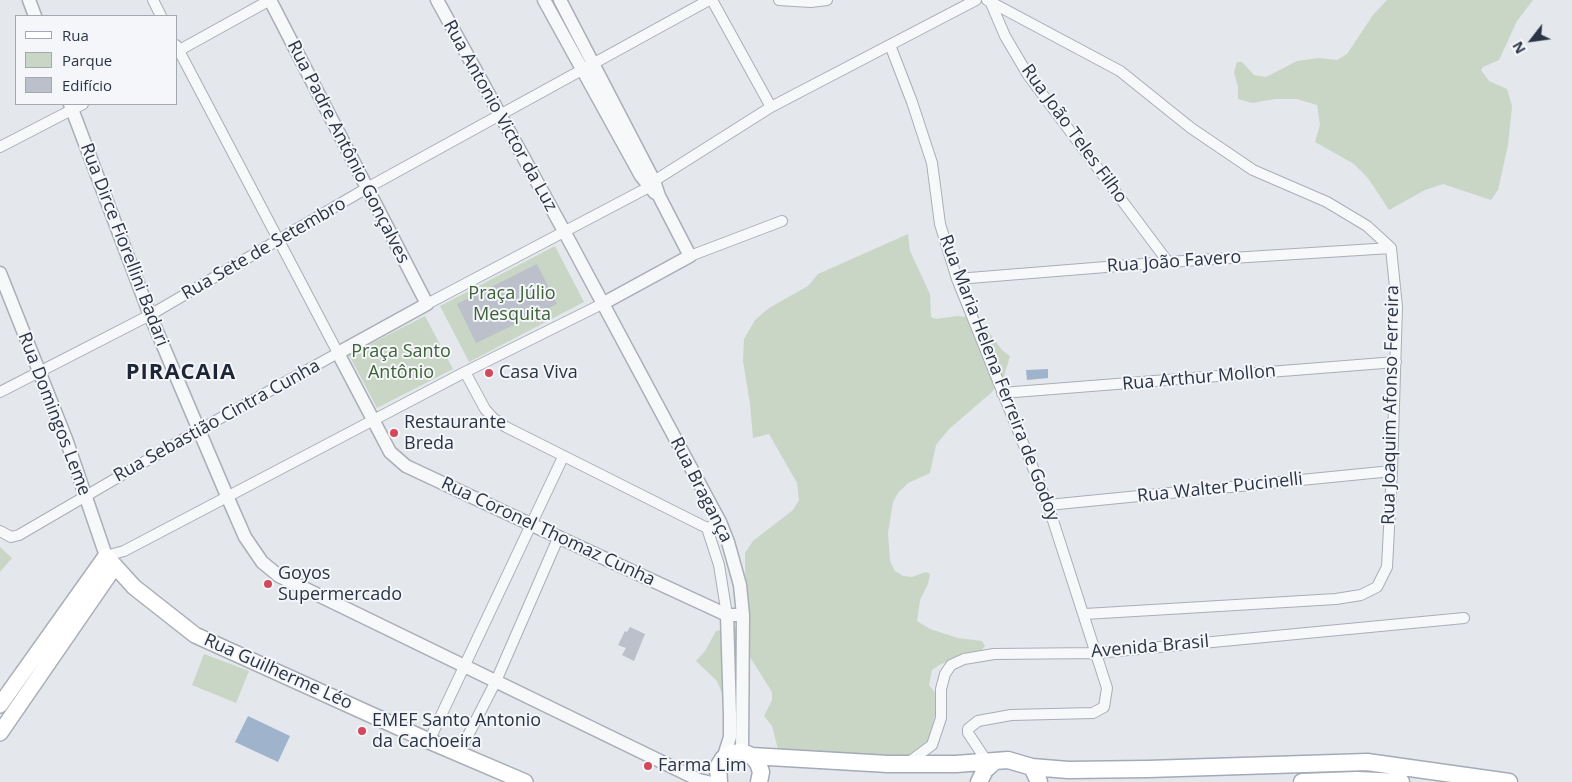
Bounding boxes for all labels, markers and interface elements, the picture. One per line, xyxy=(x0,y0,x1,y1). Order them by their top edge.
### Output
legend xyxy=(15,15,178,105)
north arrow xyxy=(1507,15,1557,65)
street label: Rua Antonio Victor da Luz xyxy=(438,17,562,215)
text: Rua xyxy=(62,25,89,45)
street label: Rua Padre Antônio Gonçalves xyxy=(282,37,414,267)
text: N xyxy=(1508,38,1530,57)
text: Parque xyxy=(62,50,112,70)
street label: Rua João Teles Filho xyxy=(1016,60,1132,208)
text: Edifício xyxy=(62,75,112,95)
street label: Rua Dirce Fiorellini Badari xyxy=(75,140,173,350)
street label: Rua Sete de Setembro xyxy=(178,193,350,305)
street label: Rua Maria Helena Ferreira de Godoy xyxy=(934,232,1064,524)
street label: Rua João Favero xyxy=(1106,247,1242,277)
park label: Praça Júlio Mesquita xyxy=(468,283,556,326)
street label: Rua Joaquim Afonso Ferreira xyxy=(1378,285,1404,525)
street label: Rua Domingos Leme xyxy=(13,329,95,499)
park label: Praça Santo Antônio xyxy=(351,341,451,384)
street label: Rua Sebastião Cintra Cunha xyxy=(110,355,324,487)
district label: PIRACAIA xyxy=(125,360,237,386)
street label: Rua Arthur Mollon xyxy=(1121,361,1277,395)
place label: Casa Viva xyxy=(499,362,578,384)
marker: Casa Viva xyxy=(483,367,495,379)
place label: Restaurante Breda xyxy=(404,412,506,454)
marker: Restaurante Breda xyxy=(388,427,400,439)
street label: Rua Bragança xyxy=(665,434,737,546)
street label: Rua Walter Pucinelli xyxy=(1136,469,1304,507)
street label: Rua Coronel Thomaz Cunha xyxy=(438,473,658,591)
place label: Goyos Supermercado xyxy=(278,563,402,606)
marker: Goyos Supermercado xyxy=(262,578,274,590)
street label: Rua Guilherme Léo xyxy=(200,630,356,714)
street label: Avenida Brasil xyxy=(1090,631,1210,663)
place label: EMEF Santo Antonio da Cachoeira xyxy=(372,710,541,752)
marker: EMEF Santo Antonio da Cachoeira xyxy=(356,725,368,737)
place label: Farma Lim xyxy=(658,755,747,777)
marker: Farma Lim xyxy=(642,760,654,772)

